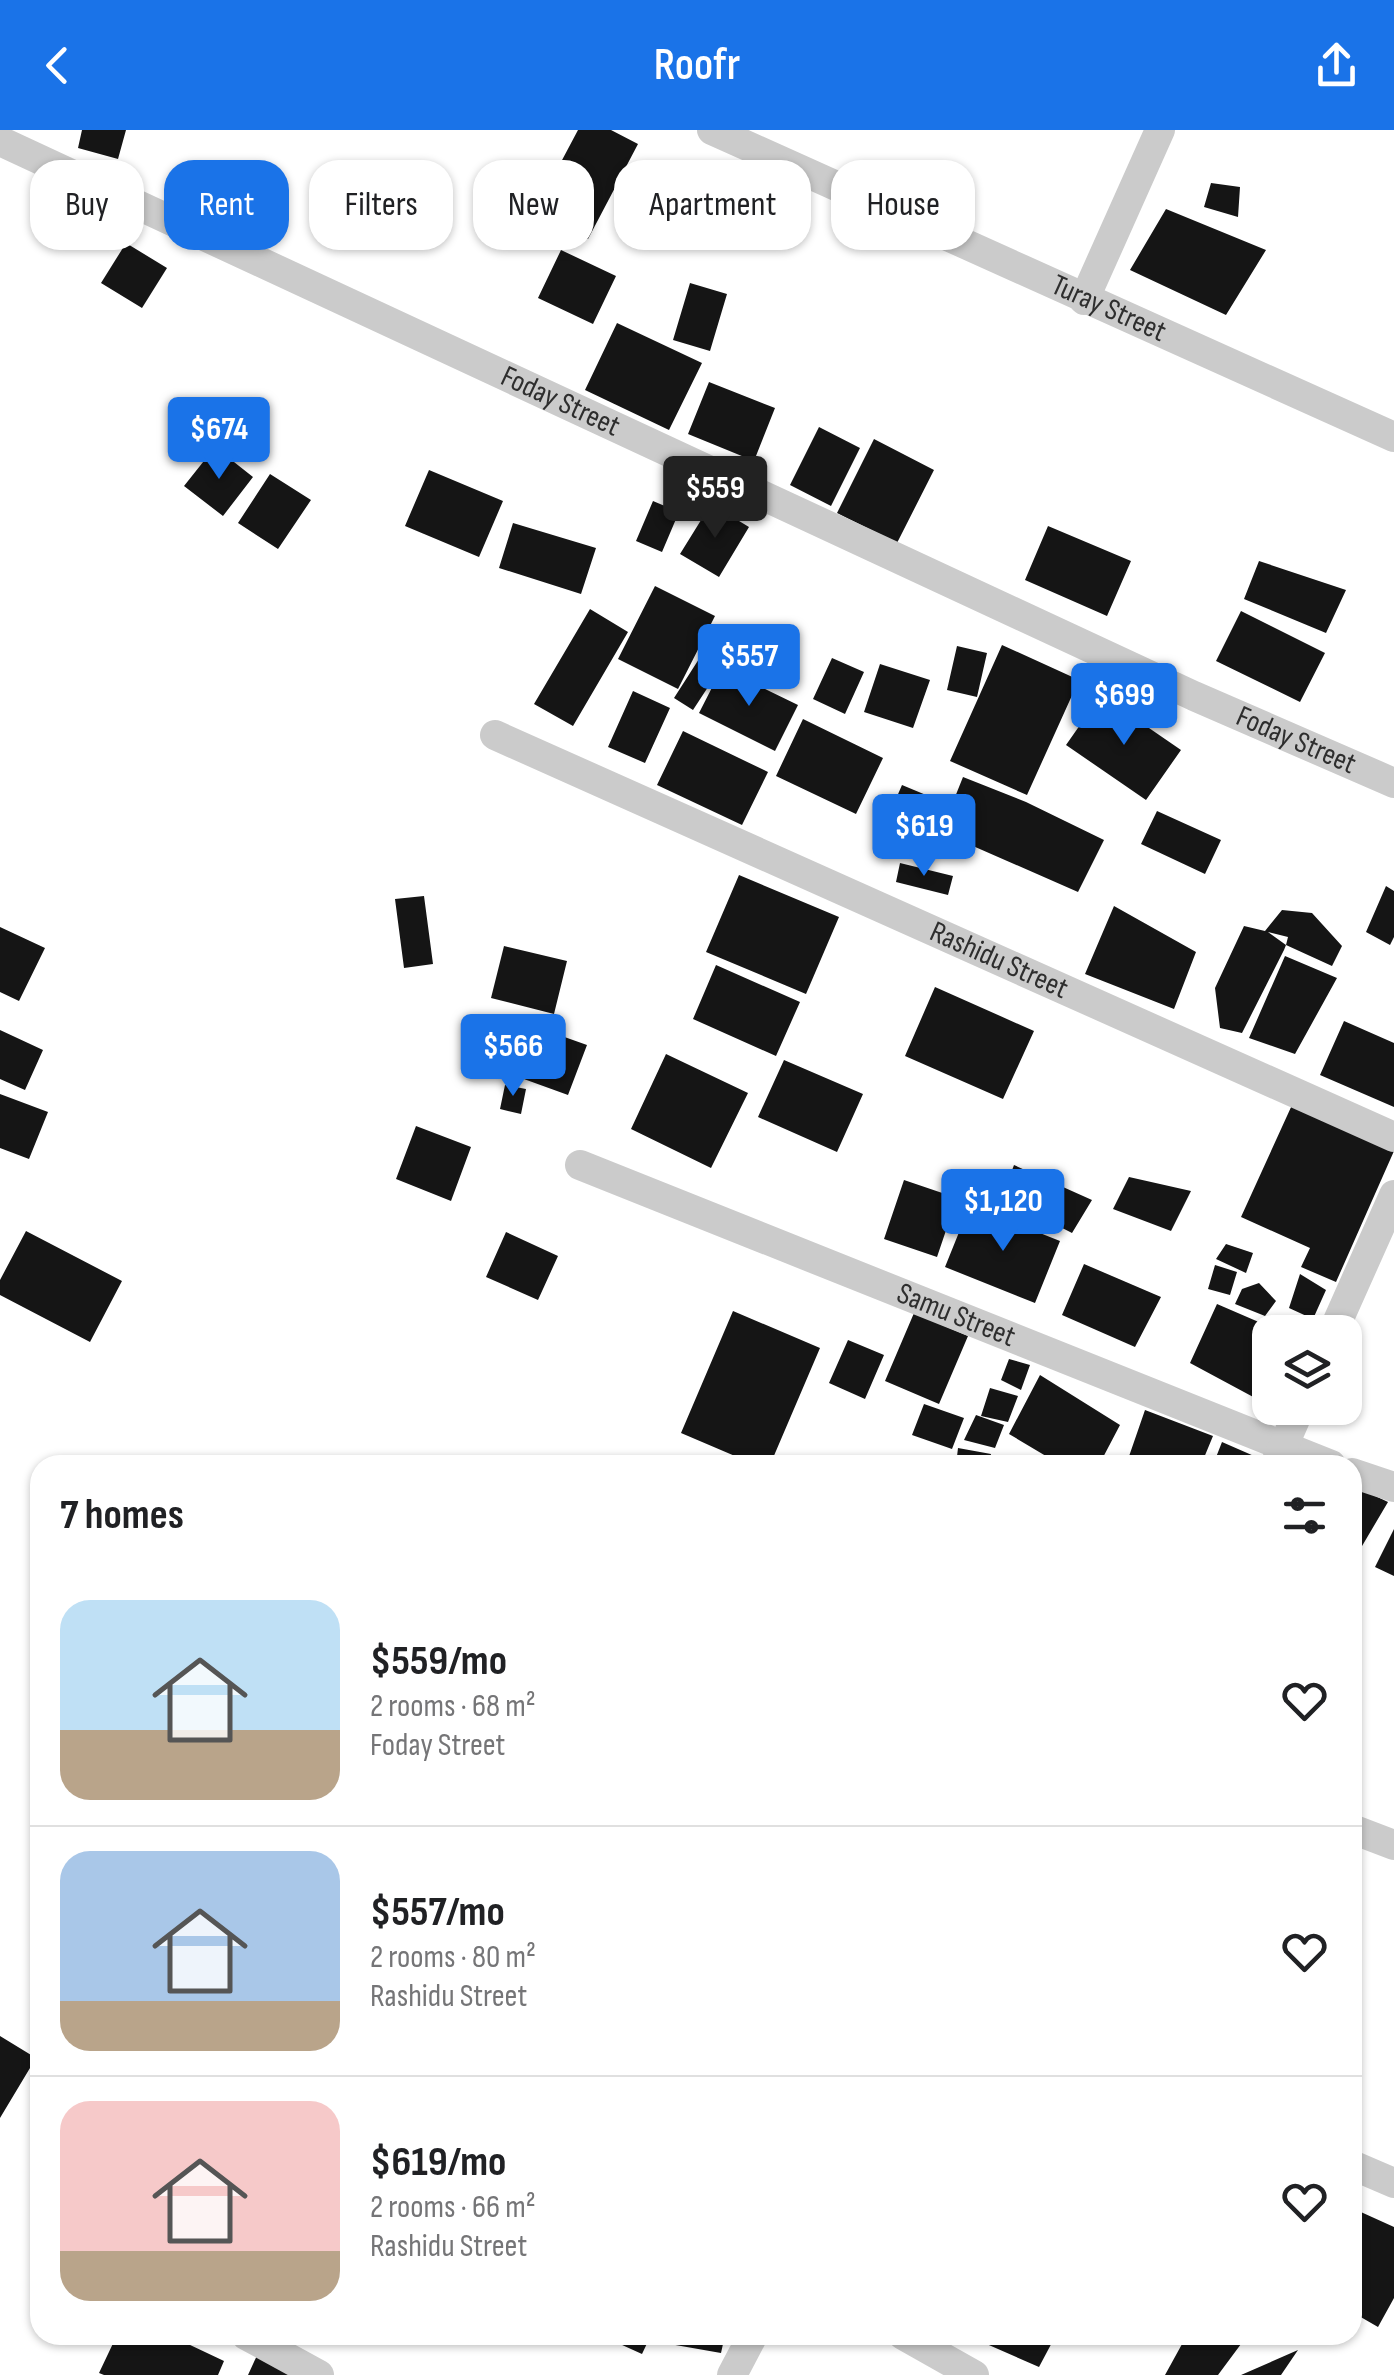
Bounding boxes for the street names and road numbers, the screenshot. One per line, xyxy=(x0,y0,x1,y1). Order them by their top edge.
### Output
street label: Turay Street xyxy=(1046,267,1172,350)
street label: Foday Street xyxy=(495,358,626,445)
street label: Foday Street xyxy=(1231,699,1361,782)
street label: Rashidu Street xyxy=(924,914,1074,1007)
street label: Samu Street xyxy=(892,1275,1021,1355)

